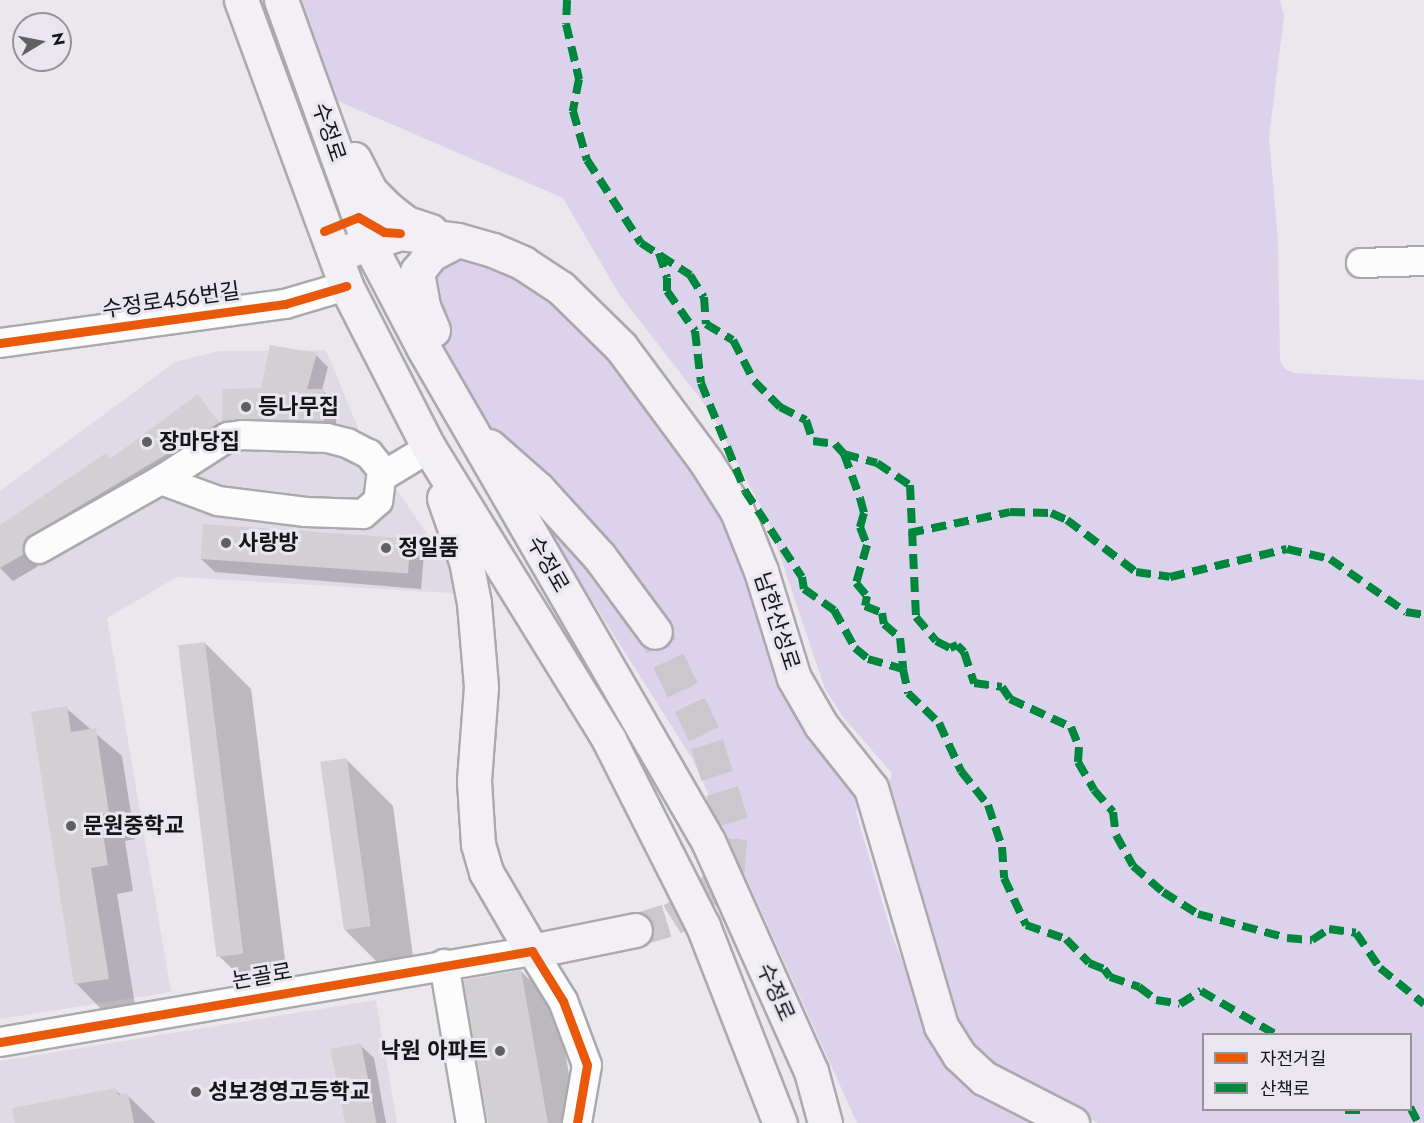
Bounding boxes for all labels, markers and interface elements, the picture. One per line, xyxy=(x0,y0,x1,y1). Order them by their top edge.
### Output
north arrow xyxy=(12,12,72,72)
text: N xyxy=(46,31,71,47)
street label: 수정로 xyxy=(307,99,351,165)
street label: 수정로456번길 xyxy=(100,277,242,323)
place label: 등나무집 xyxy=(258,394,339,420)
marker: 등나무집 xyxy=(239,400,253,414)
place label: 장마당집 xyxy=(159,429,240,455)
marker: 장마당집 xyxy=(140,435,154,449)
place label: 사랑방 xyxy=(238,530,299,556)
street label: 수정로 xyxy=(521,531,575,597)
place label: 정일품 xyxy=(398,535,459,561)
marker: 사랑방 xyxy=(219,536,233,550)
marker: 정일품 xyxy=(379,541,393,555)
street label: 남한산성로 xyxy=(749,569,805,673)
place label: 문원중학교 xyxy=(83,813,184,839)
marker: 문원중학교 xyxy=(64,819,78,833)
street label: 논골로 xyxy=(230,958,294,994)
street label: 수정로 xyxy=(752,959,800,1025)
legend xyxy=(1202,1033,1412,1111)
place label: 낙원 아파트 xyxy=(380,1038,488,1064)
marker: 낙원 아파트 xyxy=(493,1044,507,1058)
text: 자전거길 xyxy=(1260,1046,1326,1072)
text: 산책로 xyxy=(1260,1076,1310,1102)
place label: 성보경영고등학교 xyxy=(208,1079,370,1105)
marker: 성보경영고등학교 xyxy=(189,1085,203,1099)

